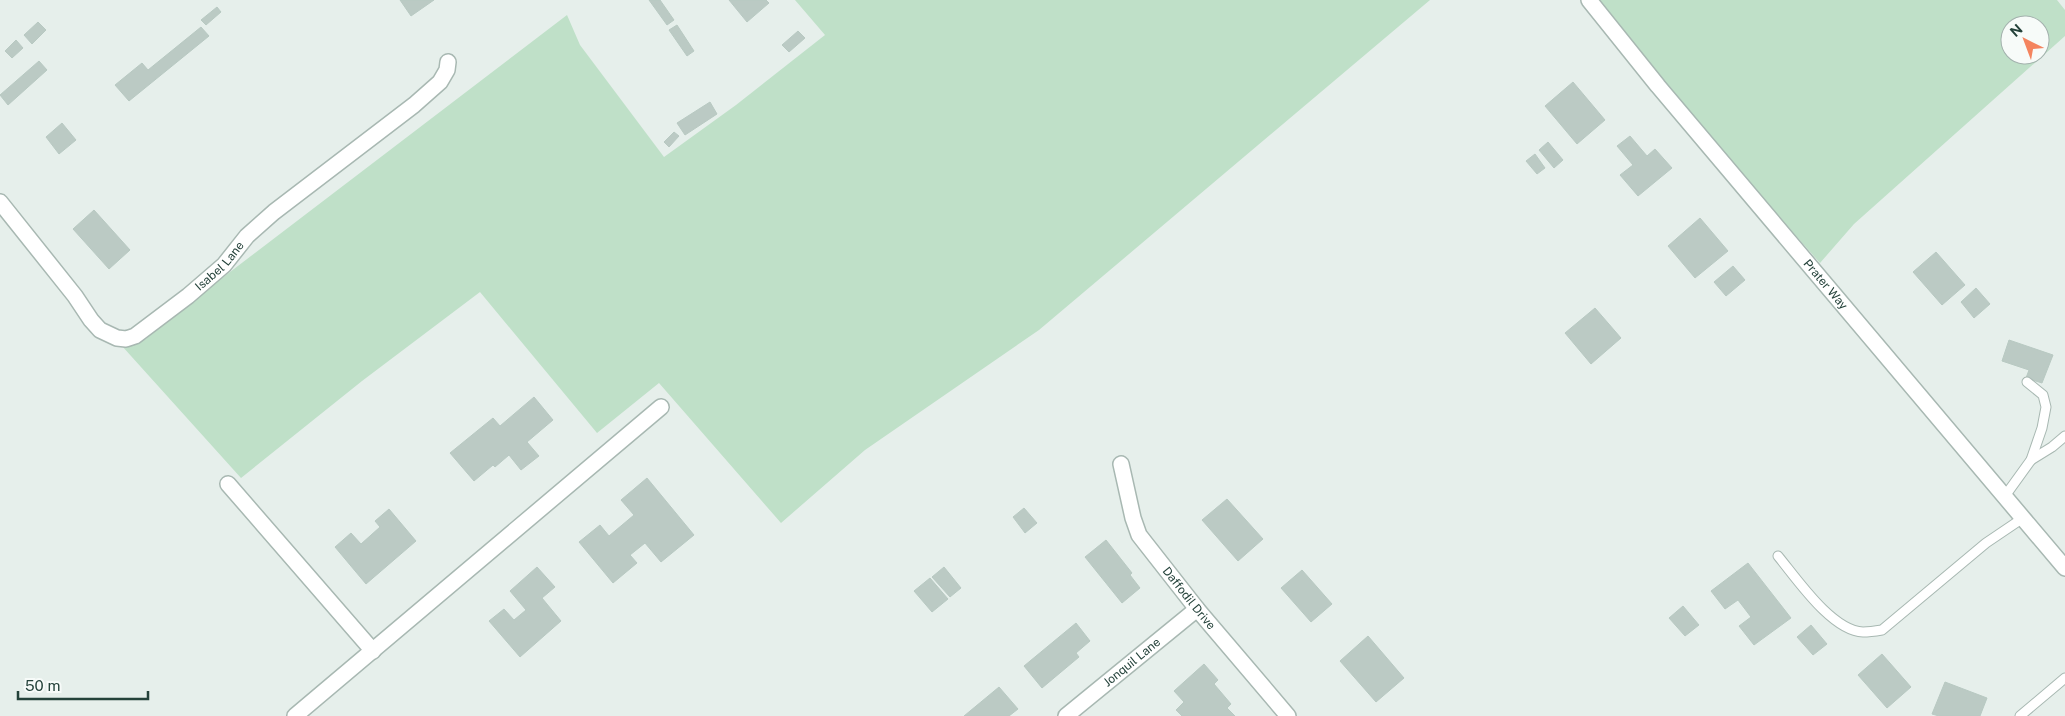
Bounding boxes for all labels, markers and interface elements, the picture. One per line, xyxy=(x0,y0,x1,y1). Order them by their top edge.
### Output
north arrow xyxy=(2000,15,2050,65)
text: N xyxy=(2007,21,2026,40)
street label: Isabel Lane xyxy=(192,238,247,294)
street label: Prater Way xyxy=(1801,257,1851,313)
street label: Daffodil Drive xyxy=(1160,564,1219,633)
street label: Jonquil Lane xyxy=(1101,635,1163,690)
scale bar xyxy=(18,668,148,700)
text: 50 m xyxy=(25,677,60,694)

